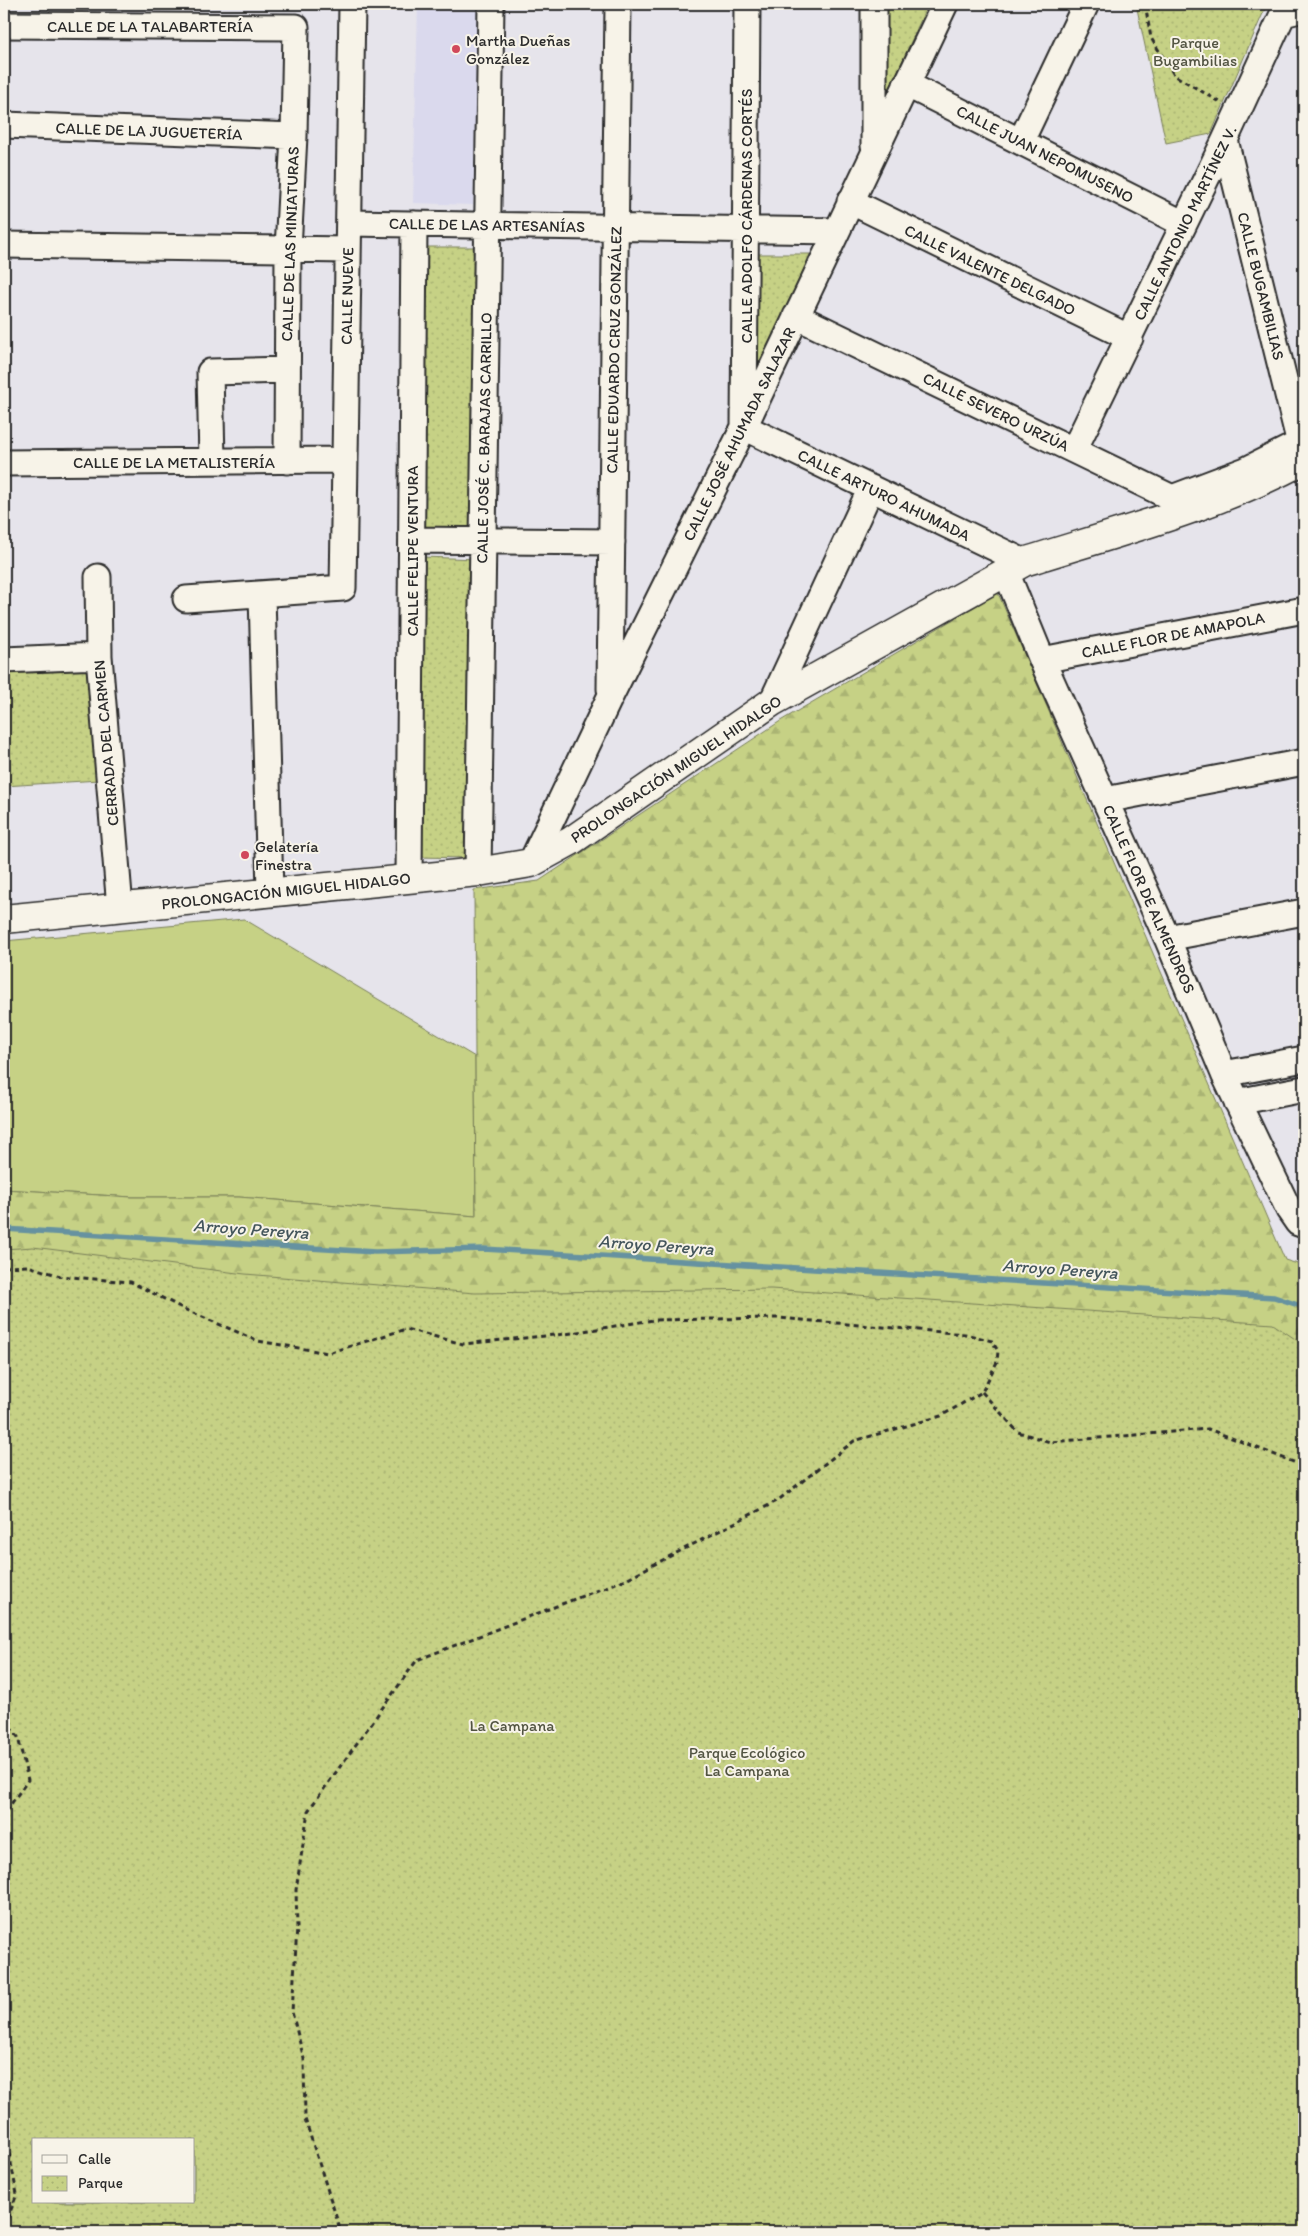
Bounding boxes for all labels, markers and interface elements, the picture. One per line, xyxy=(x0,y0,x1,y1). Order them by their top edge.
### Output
street label: CALLE DE LA TALABARTERÍA xyxy=(47,17,253,36)
place label: Martha Dueñas González xyxy=(466,31,570,68)
park label: Parque Bugambilias xyxy=(1153,33,1237,70)
marker: Martha Dueñas González xyxy=(450,43,462,55)
street label: CALLE ADOLFO CÁRDENAS CORTÉS xyxy=(737,89,756,343)
street label: CALLE JUAN NEPOMUSENO xyxy=(953,101,1137,207)
street label: CALLE DE LA JUGUETERÍA xyxy=(55,118,243,144)
street label: CALLE ANTONIO MARTÍNEZ V. xyxy=(1129,122,1241,324)
street label: CALLE DE LAS MINIATURAS xyxy=(277,146,303,342)
street label: CALLE BUGAMBILIAS xyxy=(1233,210,1289,362)
street label: CALLE DE LAS ARTESANÍAS xyxy=(389,214,585,236)
street label: CALLE VALENTE DELGADO xyxy=(901,220,1079,320)
street label: CALLE EDUARDO CRUZ GONZÁLEZ xyxy=(602,226,626,474)
street label: CALLE NUEVE xyxy=(337,247,357,345)
street label: CALLE JOSÉ C. BARAJAS CARRILLO xyxy=(472,312,496,564)
street label: CALLE JOSÉ AHUMADA SALAZAR xyxy=(679,324,799,544)
street label: CALLE SEVERO URZÚA xyxy=(920,368,1072,456)
street label: CALLE ARTURO AHUMADA xyxy=(795,445,973,545)
street label: CALLE DE LA METALISTERÍA xyxy=(73,453,275,472)
street label: CALLE FELIPE VENTURA xyxy=(403,466,422,636)
street label: CALLE FLOR DE AMAPOLA xyxy=(1080,608,1266,662)
street label: CERRADA DEL CARMEN xyxy=(89,659,123,827)
street label: PROLONGACIÓN MIGUEL HIDALGO xyxy=(567,691,785,847)
street label: CALLE FLOR DE ALMENDROS xyxy=(1099,802,1199,996)
place label: Gelatería Finestra xyxy=(255,837,319,874)
marker: Gelatería Finestra xyxy=(239,849,251,861)
street label: PROLONGACIÓN MIGUEL HIDALGO xyxy=(160,868,412,914)
water label: Arroyo Pereyra xyxy=(193,1214,311,1244)
water label: Arroyo Pereyra xyxy=(598,1230,716,1260)
water label: Arroyo Pereyra xyxy=(1002,1254,1120,1284)
park label: La Campana xyxy=(469,1716,555,1735)
park label: Parque Ecológico La Campana xyxy=(689,1743,805,1780)
legend xyxy=(32,2138,195,2204)
text: Calle xyxy=(78,2150,111,2168)
text: Parque xyxy=(78,2174,123,2192)

